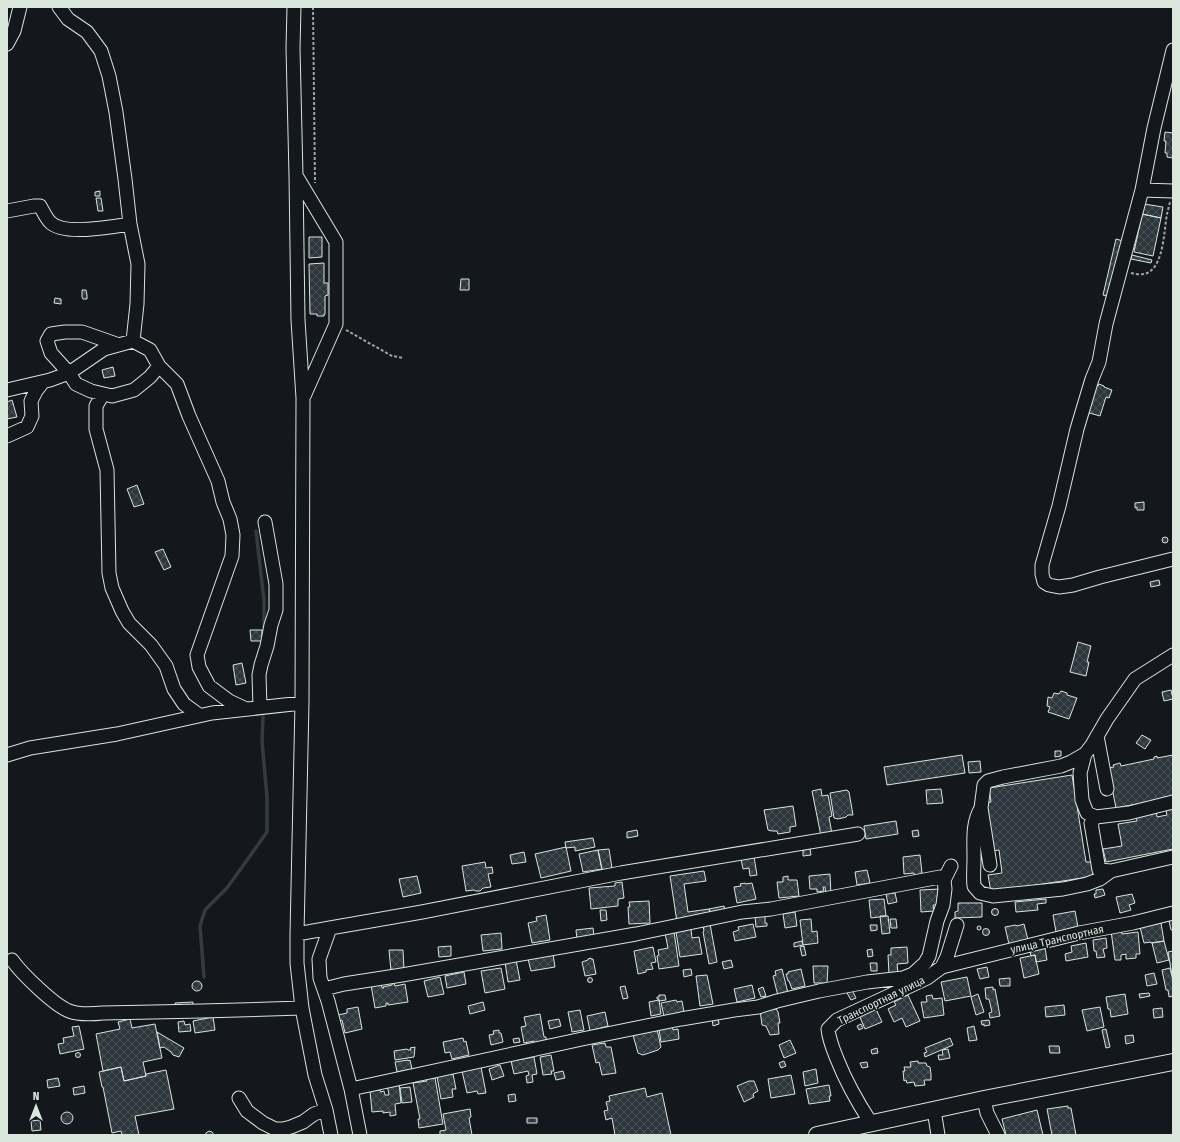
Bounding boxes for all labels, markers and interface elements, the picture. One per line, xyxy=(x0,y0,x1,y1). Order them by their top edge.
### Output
street label: улица Транспортная xyxy=(1009,922,1105,957)
street label: Транспортная улица xyxy=(836,974,927,1027)
north arrow xyxy=(16,1086,56,1126)
text: N xyxy=(33,1090,39,1103)

